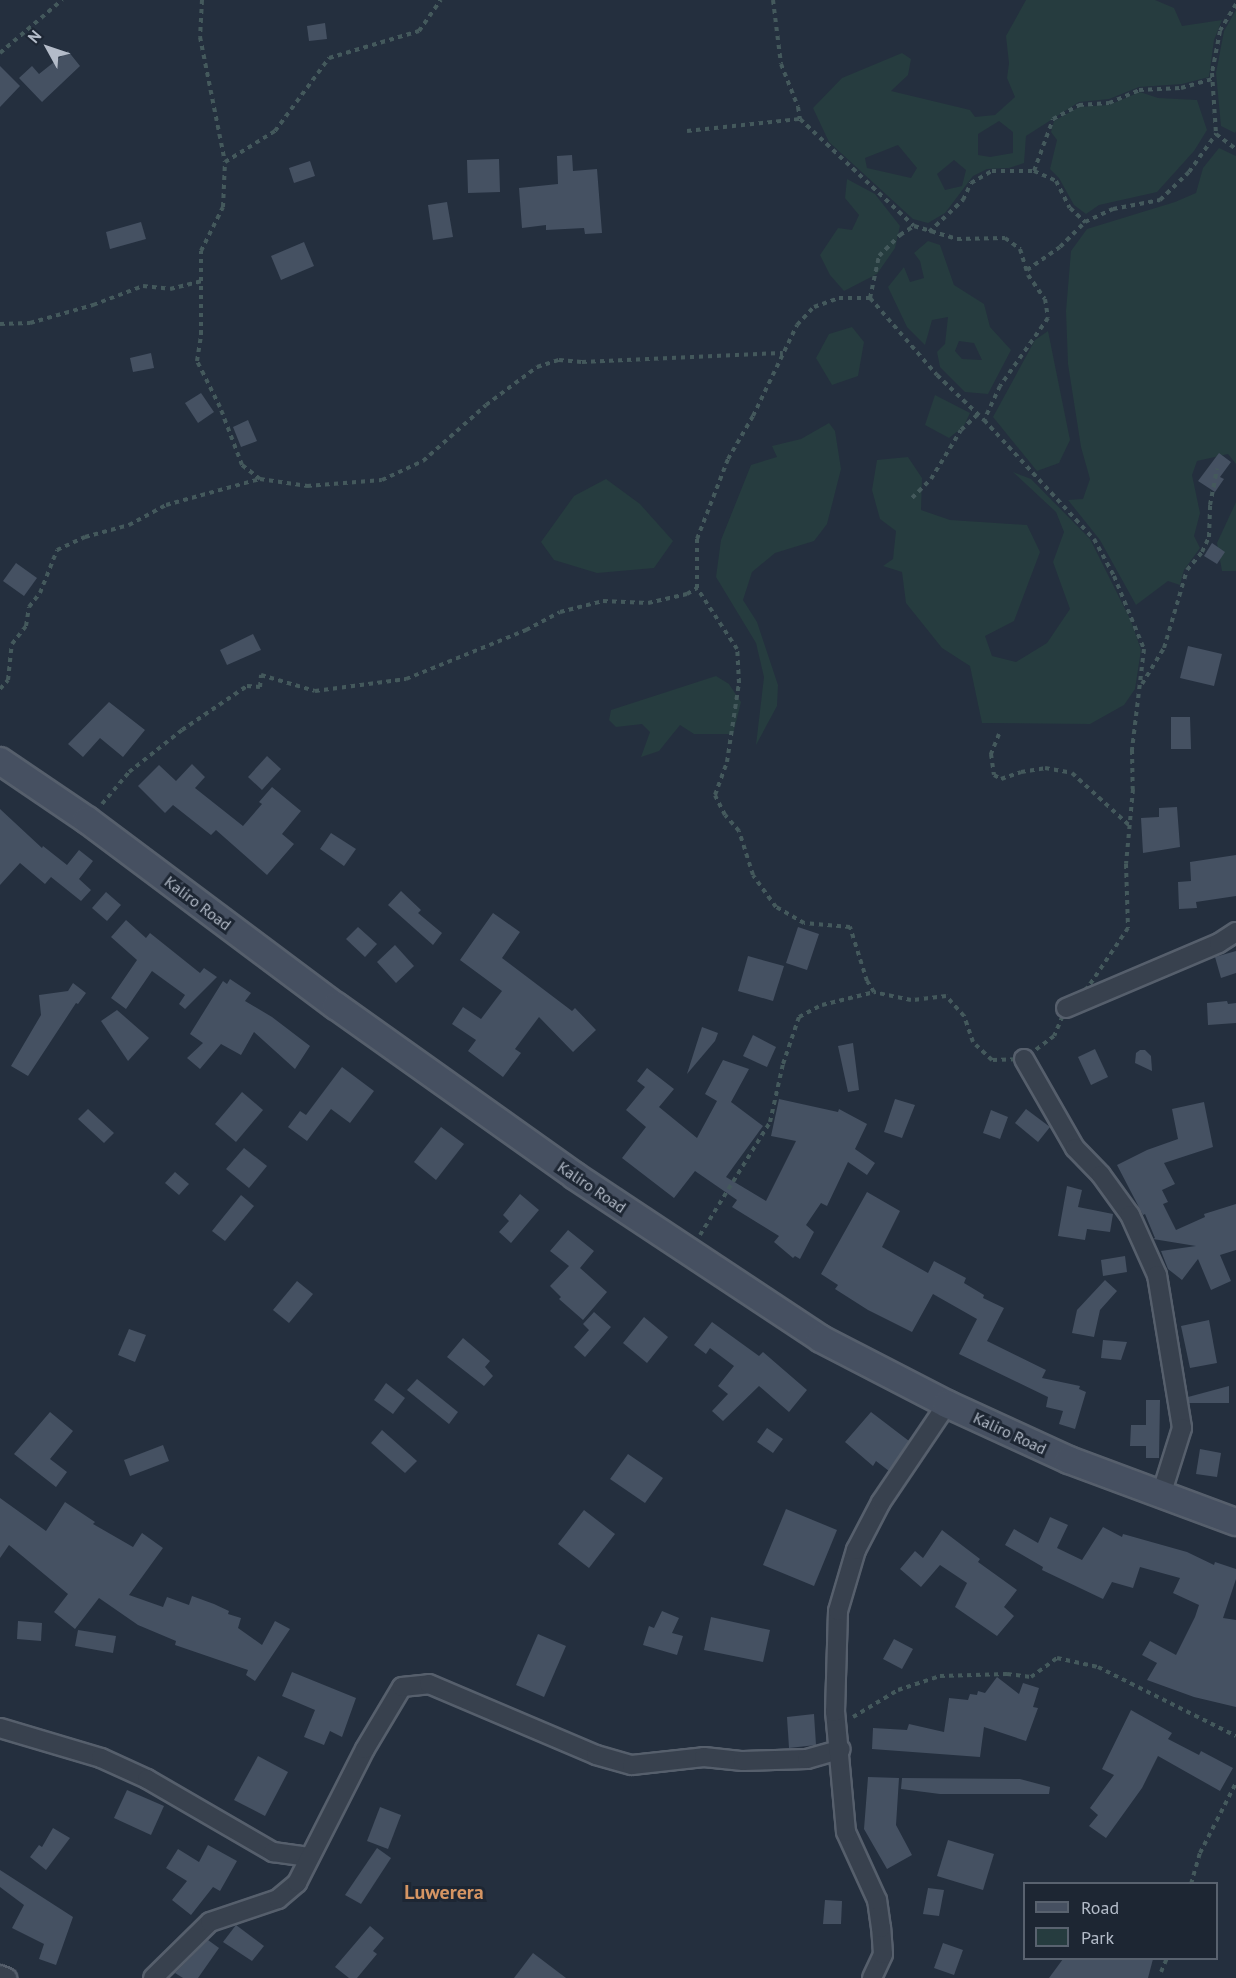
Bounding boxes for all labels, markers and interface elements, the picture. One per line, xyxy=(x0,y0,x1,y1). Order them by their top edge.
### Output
north arrow xyxy=(18,18,78,78)
text: N xyxy=(23,26,45,47)
street label: Kaliro Road xyxy=(161,872,235,934)
street label: Kaliro Road xyxy=(554,1157,630,1217)
street label: Kaliro Road xyxy=(970,1408,1050,1458)
district label: Luwerera xyxy=(404,1880,484,1904)
legend xyxy=(1023,1882,1218,1960)
text: Road xyxy=(1081,1896,1119,1919)
text: Park xyxy=(1081,1926,1114,1949)

